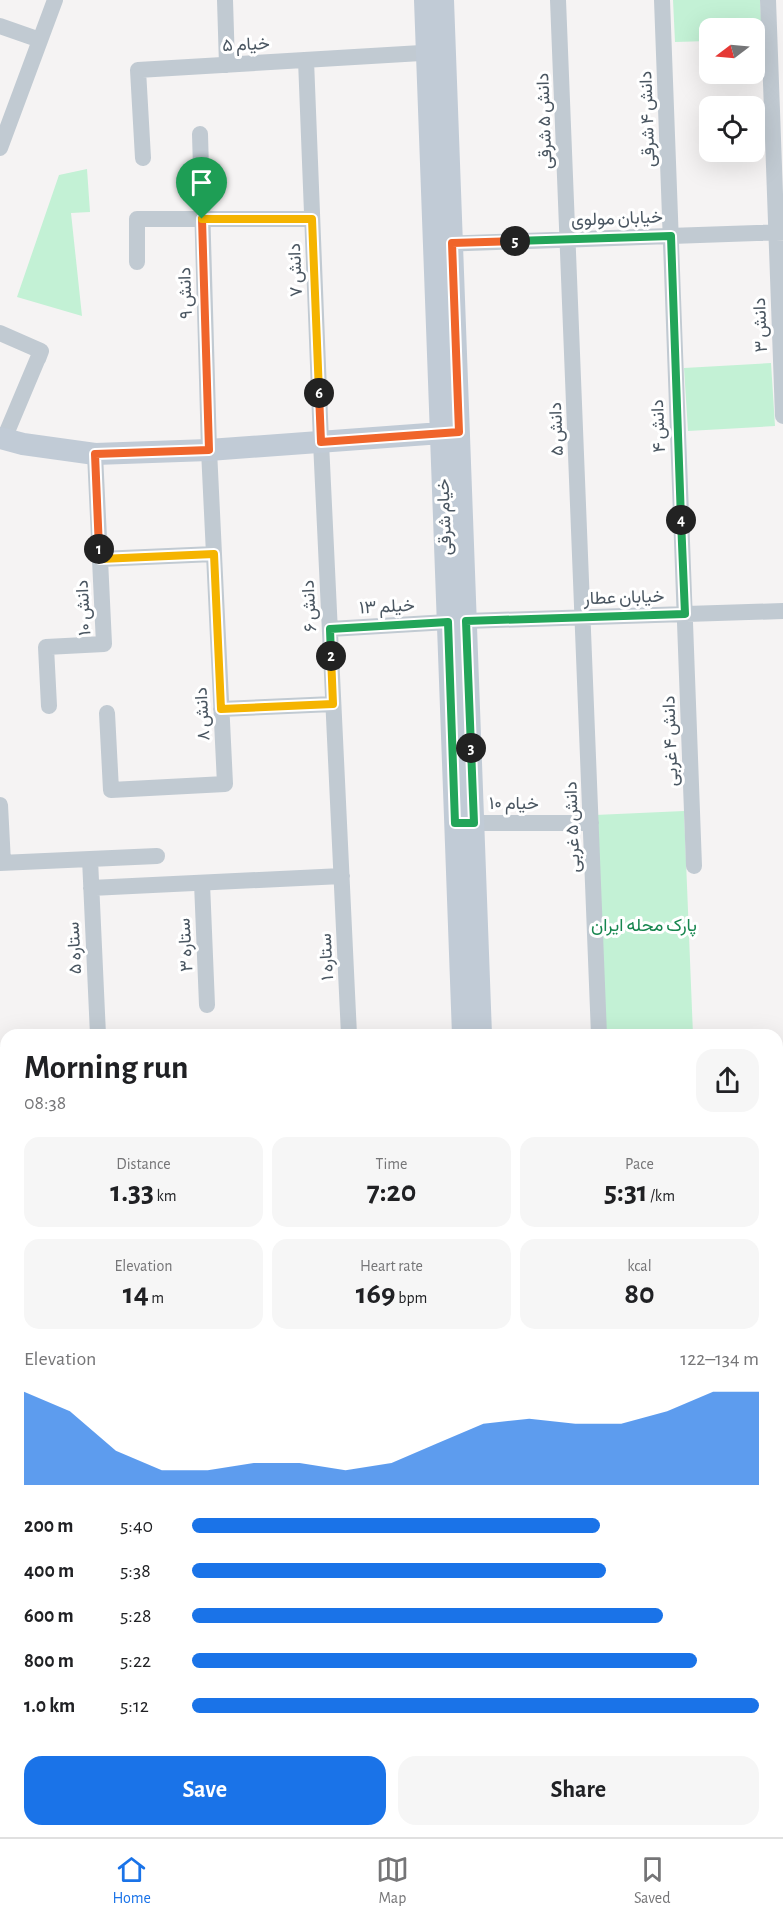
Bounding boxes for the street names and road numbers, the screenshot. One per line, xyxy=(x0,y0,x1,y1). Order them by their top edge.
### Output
street label: خیام ۵ xyxy=(222,35,270,57)
street label: دانش ۴ شرقی xyxy=(637,71,660,167)
street label: دانش ۵ شرقی xyxy=(534,72,557,170)
street label: خیابان مولوی xyxy=(571,208,663,231)
street label: دانش ۷ xyxy=(286,243,307,297)
street label: دانش ۹ xyxy=(176,267,197,319)
street label: دانش ۳ xyxy=(751,297,772,353)
street label: دانش ۴ xyxy=(649,399,670,453)
street label: دانش ۵ xyxy=(547,402,568,456)
street label: خیام شرقی xyxy=(435,478,457,556)
street label: دانش ۱۰ xyxy=(74,579,95,636)
street label: دانش ۶ xyxy=(300,579,321,632)
street label: خیابان عطار xyxy=(582,588,665,609)
street label: خیلم ۱۳ xyxy=(359,597,415,619)
street label: دانش ۸ xyxy=(193,687,214,741)
street label: دانش ۴ غربی xyxy=(660,695,683,787)
street label: دانش ۵ غربی xyxy=(562,781,585,873)
street label: خیام ۱۰ xyxy=(489,795,539,815)
street label: ستاره ۳ xyxy=(176,918,197,972)
street label: ستاره ۵ xyxy=(65,921,86,975)
street label: ستاره ۱ xyxy=(317,933,338,981)

